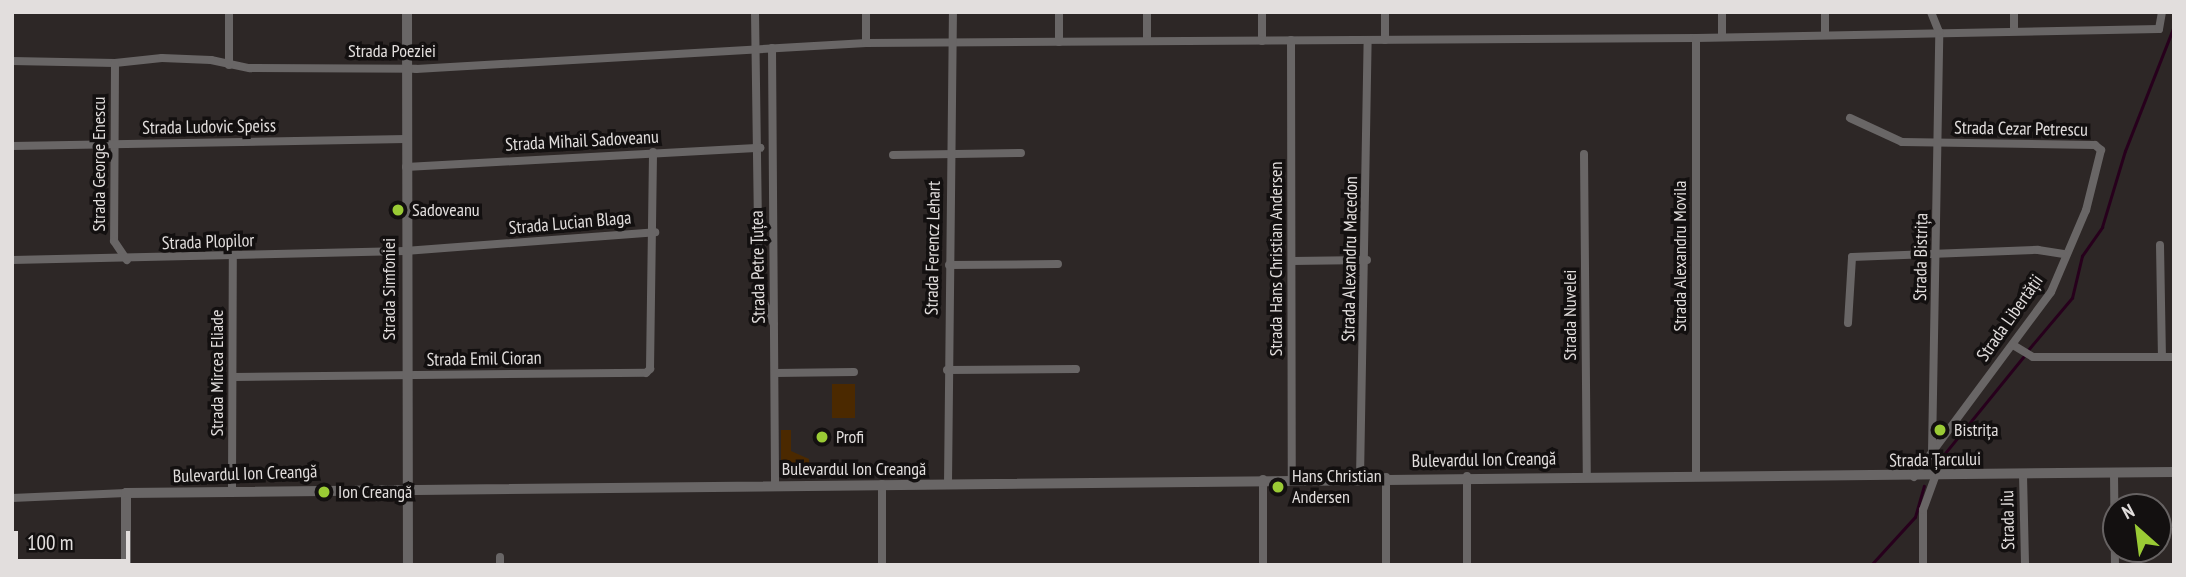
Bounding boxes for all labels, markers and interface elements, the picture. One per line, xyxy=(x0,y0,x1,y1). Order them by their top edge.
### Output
street label: Strada Poeziei xyxy=(348,40,436,62)
street label: Strada George Enescu xyxy=(88,97,110,231)
street label: Strada Ludovic Speiss xyxy=(142,115,276,139)
street label: Strada Cezar Petrescu xyxy=(1954,117,2088,141)
street label: Strada Mihail Sadoveanu xyxy=(505,126,659,156)
street label: Strada Hans Christian Andersen xyxy=(1265,161,1287,357)
street label: Strada Alexandru Macedon xyxy=(1338,176,1362,342)
street label: Strada Ferencz Lehart xyxy=(921,180,945,316)
street label: Strada Alexandru Movila xyxy=(1669,180,1691,332)
place label: Sadoveanu xyxy=(412,199,480,221)
marker: Sadoveanu xyxy=(390,202,406,218)
street label: Strada Lucian Blaga xyxy=(508,207,632,239)
street label: Strada Petre Țuțea xyxy=(746,210,770,324)
street label: Strada Bistrița xyxy=(1909,213,1933,301)
street label: Strada Plopilor xyxy=(161,230,255,254)
street label: Strada Simfoniei xyxy=(378,238,400,340)
street label: Strada Nuvelei xyxy=(1559,269,1581,361)
street label: Strada Libertății xyxy=(1972,271,2048,365)
street label: Strada Mircea Eliade xyxy=(206,310,228,436)
street label: Strada Emil Cioran xyxy=(426,347,542,371)
place label: Bistrița xyxy=(1954,419,1998,441)
marker: Bistrița xyxy=(1932,422,1948,438)
place label: Profi xyxy=(836,426,864,448)
marker: Profi xyxy=(814,429,830,445)
street label: Bulevardul Ion Creangă xyxy=(1412,448,1556,472)
street label: Strada Țarcului xyxy=(1889,448,1981,472)
street label: Bulevardul Ion Creangă xyxy=(782,458,926,480)
street label: Bulevardul Ion Creangă xyxy=(172,461,318,487)
place label: Hans Christian Andersen xyxy=(1292,466,1382,508)
marker: Hans Christian Andersen xyxy=(1270,479,1286,495)
place label: Ion Creangă xyxy=(338,481,412,503)
marker: Ion Creangă xyxy=(316,484,332,500)
street label: Strada Jiu xyxy=(1997,490,2019,550)
north arrow xyxy=(2102,493,2172,563)
text: N xyxy=(2118,498,2138,524)
scale bar xyxy=(18,518,133,562)
text: 100 m xyxy=(27,529,73,556)

